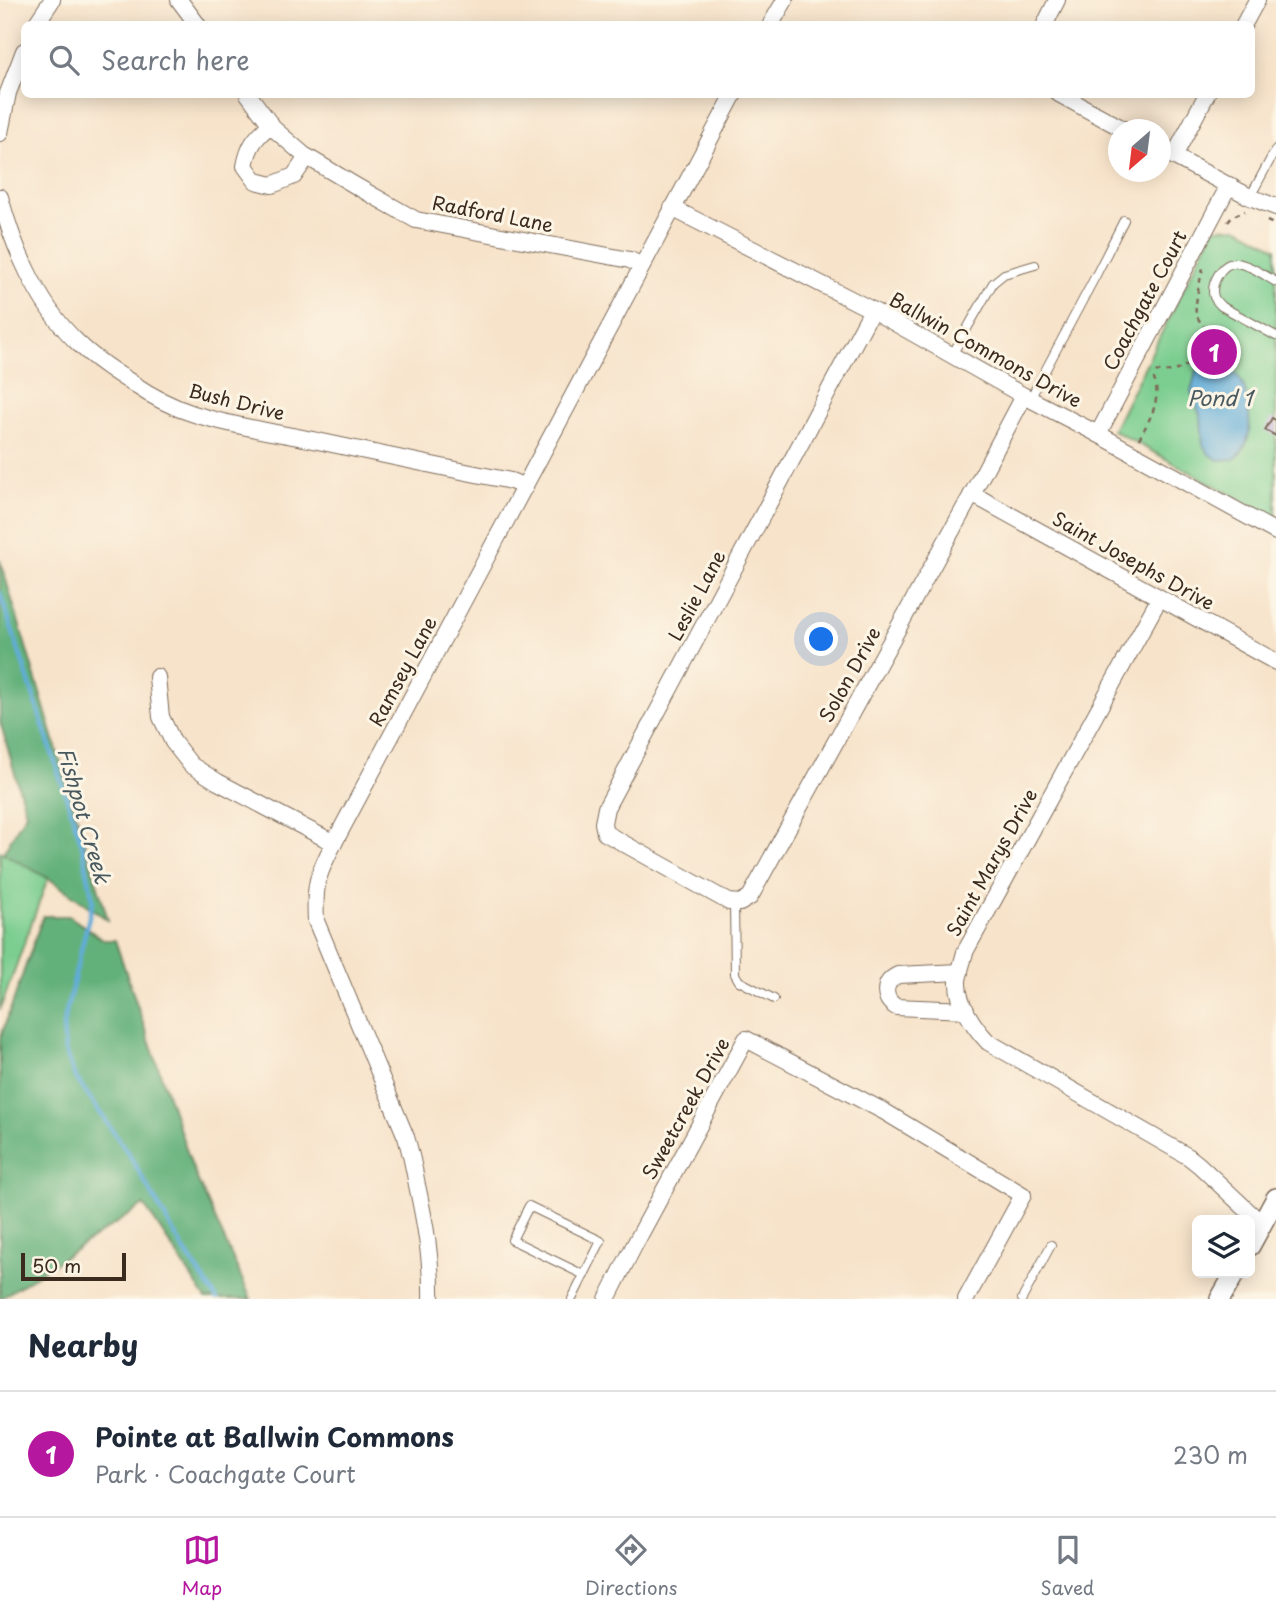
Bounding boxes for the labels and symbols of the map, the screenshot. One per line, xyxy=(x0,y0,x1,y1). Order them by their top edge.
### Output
north arrow xyxy=(1108,119,1171,182)
street label: Radford Lane xyxy=(430,188,556,238)
street label: Coachgate Court xyxy=(1095,225,1193,375)
street label: Ballwin Commons Drive xyxy=(885,284,1087,414)
pin: 1 xyxy=(1191,326,1237,378)
street label: Bush Drive xyxy=(186,376,288,426)
water label: Pond 1 xyxy=(1188,381,1256,413)
street label: Saint Josephs Drive xyxy=(1048,504,1220,616)
street label: Leslie Lane xyxy=(660,545,732,645)
street label: Ramsey Lane xyxy=(361,611,443,731)
street label: Solon Drive xyxy=(811,621,887,727)
your location xyxy=(804,622,838,656)
water label: Fishpot Creek xyxy=(50,743,120,888)
street label: Saint Marys Drive xyxy=(939,783,1043,941)
street label: Sweetcreek Drive xyxy=(634,1032,736,1184)
scale bar xyxy=(21,1250,126,1282)

